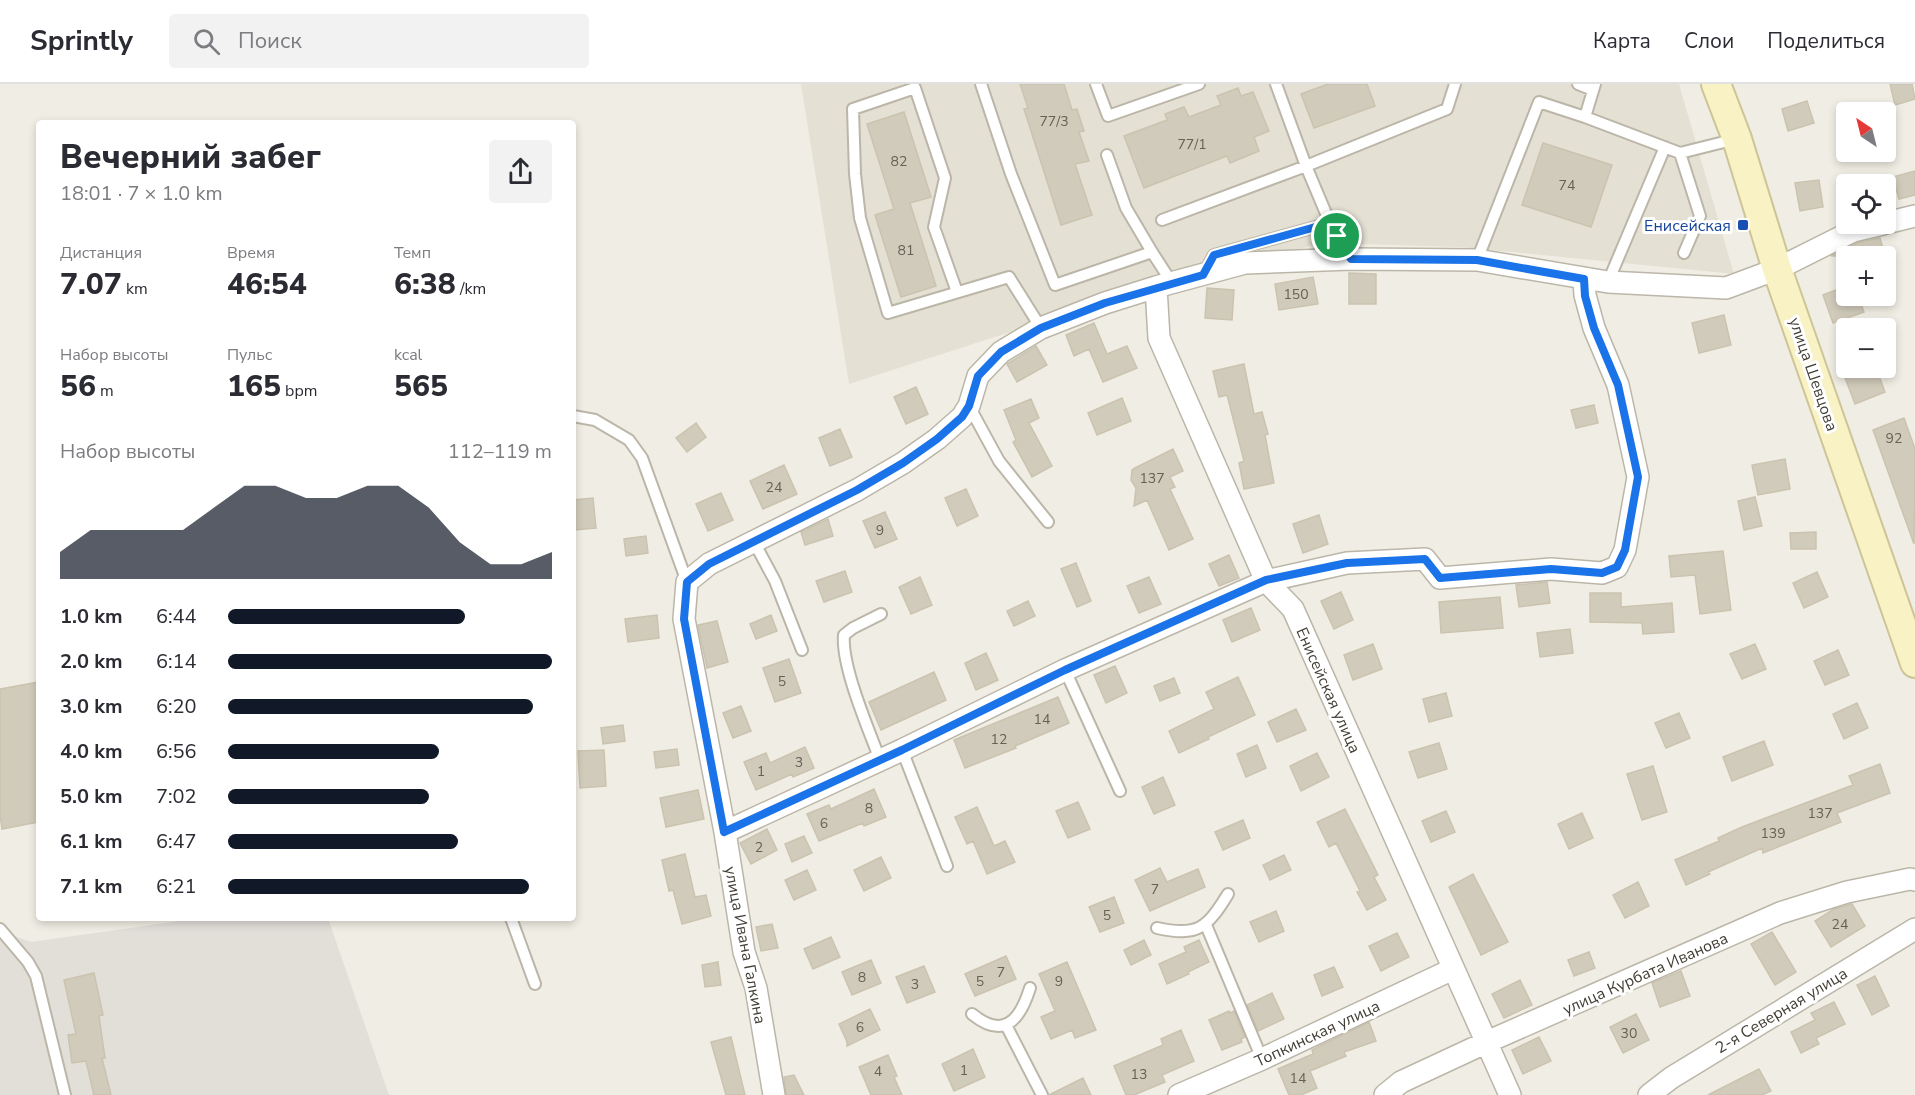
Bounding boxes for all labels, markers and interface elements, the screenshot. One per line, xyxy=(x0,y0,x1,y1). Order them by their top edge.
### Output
search box xyxy=(169,14,589,68)
text: Sprintly xyxy=(30,22,133,60)
icon: search xyxy=(190,25,223,58)
text: Поиск xyxy=(238,26,302,56)
text: Карта xyxy=(1593,27,1651,55)
text: Слои xyxy=(1684,27,1734,55)
text: Поделиться xyxy=(1767,27,1885,55)
north arrow xyxy=(1836,102,1896,162)
map controls xyxy=(1836,102,1896,378)
house number: 77/3 xyxy=(1039,112,1069,131)
text: Вечерний забег xyxy=(60,135,321,180)
house number: 77/1 xyxy=(1177,135,1207,154)
button: share xyxy=(489,140,552,203)
house number: 82 xyxy=(891,152,907,171)
button: locate xyxy=(1836,174,1896,234)
house number: 74 xyxy=(1559,176,1575,195)
text: 18:01 · 7 × 1.0 km xyxy=(60,180,223,207)
pin xyxy=(1311,210,1362,261)
place label: Енисейская xyxy=(1644,215,1731,237)
marker: Енисейская xyxy=(1736,218,1750,232)
icon: arrive xyxy=(1320,219,1353,252)
house number: 81 xyxy=(898,241,914,260)
text: Дистанция xyxy=(60,242,142,264)
text: Время xyxy=(227,242,275,264)
text: Темп xyxy=(394,242,431,264)
button: + xyxy=(1836,246,1896,306)
text: 7.07 xyxy=(60,264,122,305)
text: 46:54 xyxy=(227,264,307,305)
text: 6:38 xyxy=(394,264,456,305)
text: km xyxy=(122,278,148,300)
text: /km xyxy=(456,278,486,300)
house number: 150 xyxy=(1283,285,1309,304)
street label: улица Шевцова xyxy=(1783,314,1843,434)
button: − xyxy=(1836,318,1896,378)
text: Набор высоты xyxy=(60,344,168,366)
text: Пульс xyxy=(227,344,272,366)
text: kcal xyxy=(394,344,422,366)
text: 56 xyxy=(60,366,96,407)
text: 165 xyxy=(227,366,281,407)
text: 565 xyxy=(394,366,448,407)
text: m xyxy=(96,380,114,402)
text: bpm xyxy=(281,380,317,402)
house number: 92 xyxy=(1886,429,1902,448)
text: Набор высоты xyxy=(60,438,195,465)
text: 112–119 m xyxy=(448,438,552,465)
house number: 137 xyxy=(1139,469,1165,488)
house number: 24 xyxy=(766,478,782,497)
house number: 9 xyxy=(876,521,884,540)
text: 1.0 km xyxy=(60,603,123,630)
text: 6:44 xyxy=(156,603,197,630)
street label: Енисейская улица xyxy=(1290,624,1366,757)
text: 2.0 km xyxy=(60,648,123,675)
text: 6:14 xyxy=(156,648,197,675)
house number: 5 xyxy=(778,672,786,691)
text: 3.0 km xyxy=(60,693,123,720)
text: 6:20 xyxy=(156,693,197,720)
house number: 14 xyxy=(1034,710,1050,729)
house number: 12 xyxy=(991,730,1007,749)
text: 4.0 km xyxy=(60,738,123,765)
text: 6:56 xyxy=(156,738,197,765)
house number: 3 xyxy=(795,753,803,772)
house number: 1 xyxy=(757,762,765,781)
text: 5.0 km xyxy=(60,783,123,810)
text: 7:02 xyxy=(156,783,197,810)
house number: 8 xyxy=(865,799,873,818)
house number: 137 xyxy=(1807,804,1833,823)
house number: 6 xyxy=(820,814,828,833)
house number: 139 xyxy=(1760,824,1786,843)
text: 6.1 km xyxy=(60,828,123,855)
text: 6:47 xyxy=(156,828,197,855)
house number: 2 xyxy=(755,838,763,857)
street label: улица Ивана Галкина xyxy=(719,864,771,1026)
text: 7.1 km xyxy=(60,873,123,900)
text: 6:21 xyxy=(156,873,197,900)
house number: 7 xyxy=(1151,880,1159,899)
house number: 5 xyxy=(1103,906,1111,925)
house number: 24 xyxy=(1832,915,1848,934)
street label: улица Курбата Иванова xyxy=(1559,927,1732,1020)
house number: 7 xyxy=(997,963,1005,982)
street label: 2-я Северная улица xyxy=(1711,963,1852,1059)
house number: 8 xyxy=(858,968,866,987)
house number: 5 xyxy=(976,972,984,991)
house number: 9 xyxy=(1055,972,1063,991)
house number: 3 xyxy=(911,975,919,994)
street label: Топкинская улица xyxy=(1251,995,1384,1073)
house number: 6 xyxy=(856,1018,864,1037)
house number: 30 xyxy=(1621,1024,1637,1043)
house number: 1 xyxy=(960,1061,968,1080)
house number: 4 xyxy=(874,1062,882,1081)
house number: 13 xyxy=(1131,1065,1147,1084)
house number: 14 xyxy=(1290,1069,1306,1088)

